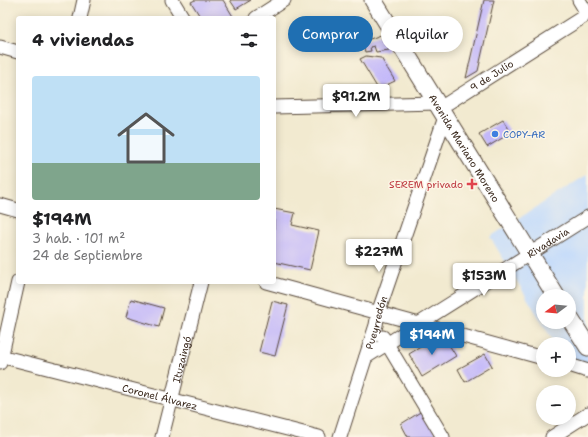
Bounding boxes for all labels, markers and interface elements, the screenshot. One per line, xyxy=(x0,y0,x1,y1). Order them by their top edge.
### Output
chip: Comprar xyxy=(288,16,373,52)
chip: Alquilar xyxy=(381,16,463,52)
text: 4 viviendas xyxy=(32,29,134,51)
icon: filters xyxy=(238,29,260,51)
street label: 9 de Julio xyxy=(467,57,516,94)
pin: $91.2M xyxy=(323,84,389,118)
text: $91.2M xyxy=(332,88,380,105)
street label: Avenida Mariano Moreno xyxy=(426,92,503,204)
icon: home xyxy=(110,102,182,174)
place label: COPY-AR xyxy=(503,128,545,141)
marker: COPY-AR xyxy=(490,129,500,139)
place label: SEREM privado xyxy=(389,178,463,191)
marker: SEREM privado xyxy=(466,178,478,190)
text: $194M xyxy=(32,208,92,230)
street label: Rivadavia xyxy=(524,224,572,260)
text: 3 hab. · 101 m² xyxy=(32,230,125,247)
pin: $227M xyxy=(351,239,407,273)
text: $227M xyxy=(355,243,403,260)
text: 24 de Septiembre xyxy=(32,247,143,264)
pin: $153M xyxy=(456,263,512,297)
text: $153M xyxy=(462,267,506,284)
north arrow xyxy=(536,289,576,329)
map controls xyxy=(536,289,576,425)
street label: Pueyrredón xyxy=(362,294,390,351)
pin: $194M xyxy=(404,322,460,356)
text: $194M xyxy=(409,326,455,343)
street label: Ituzaingó xyxy=(169,335,194,384)
button: + xyxy=(536,337,576,377)
street label: Coronel Álvarez xyxy=(121,381,199,412)
button: − xyxy=(536,385,576,425)

